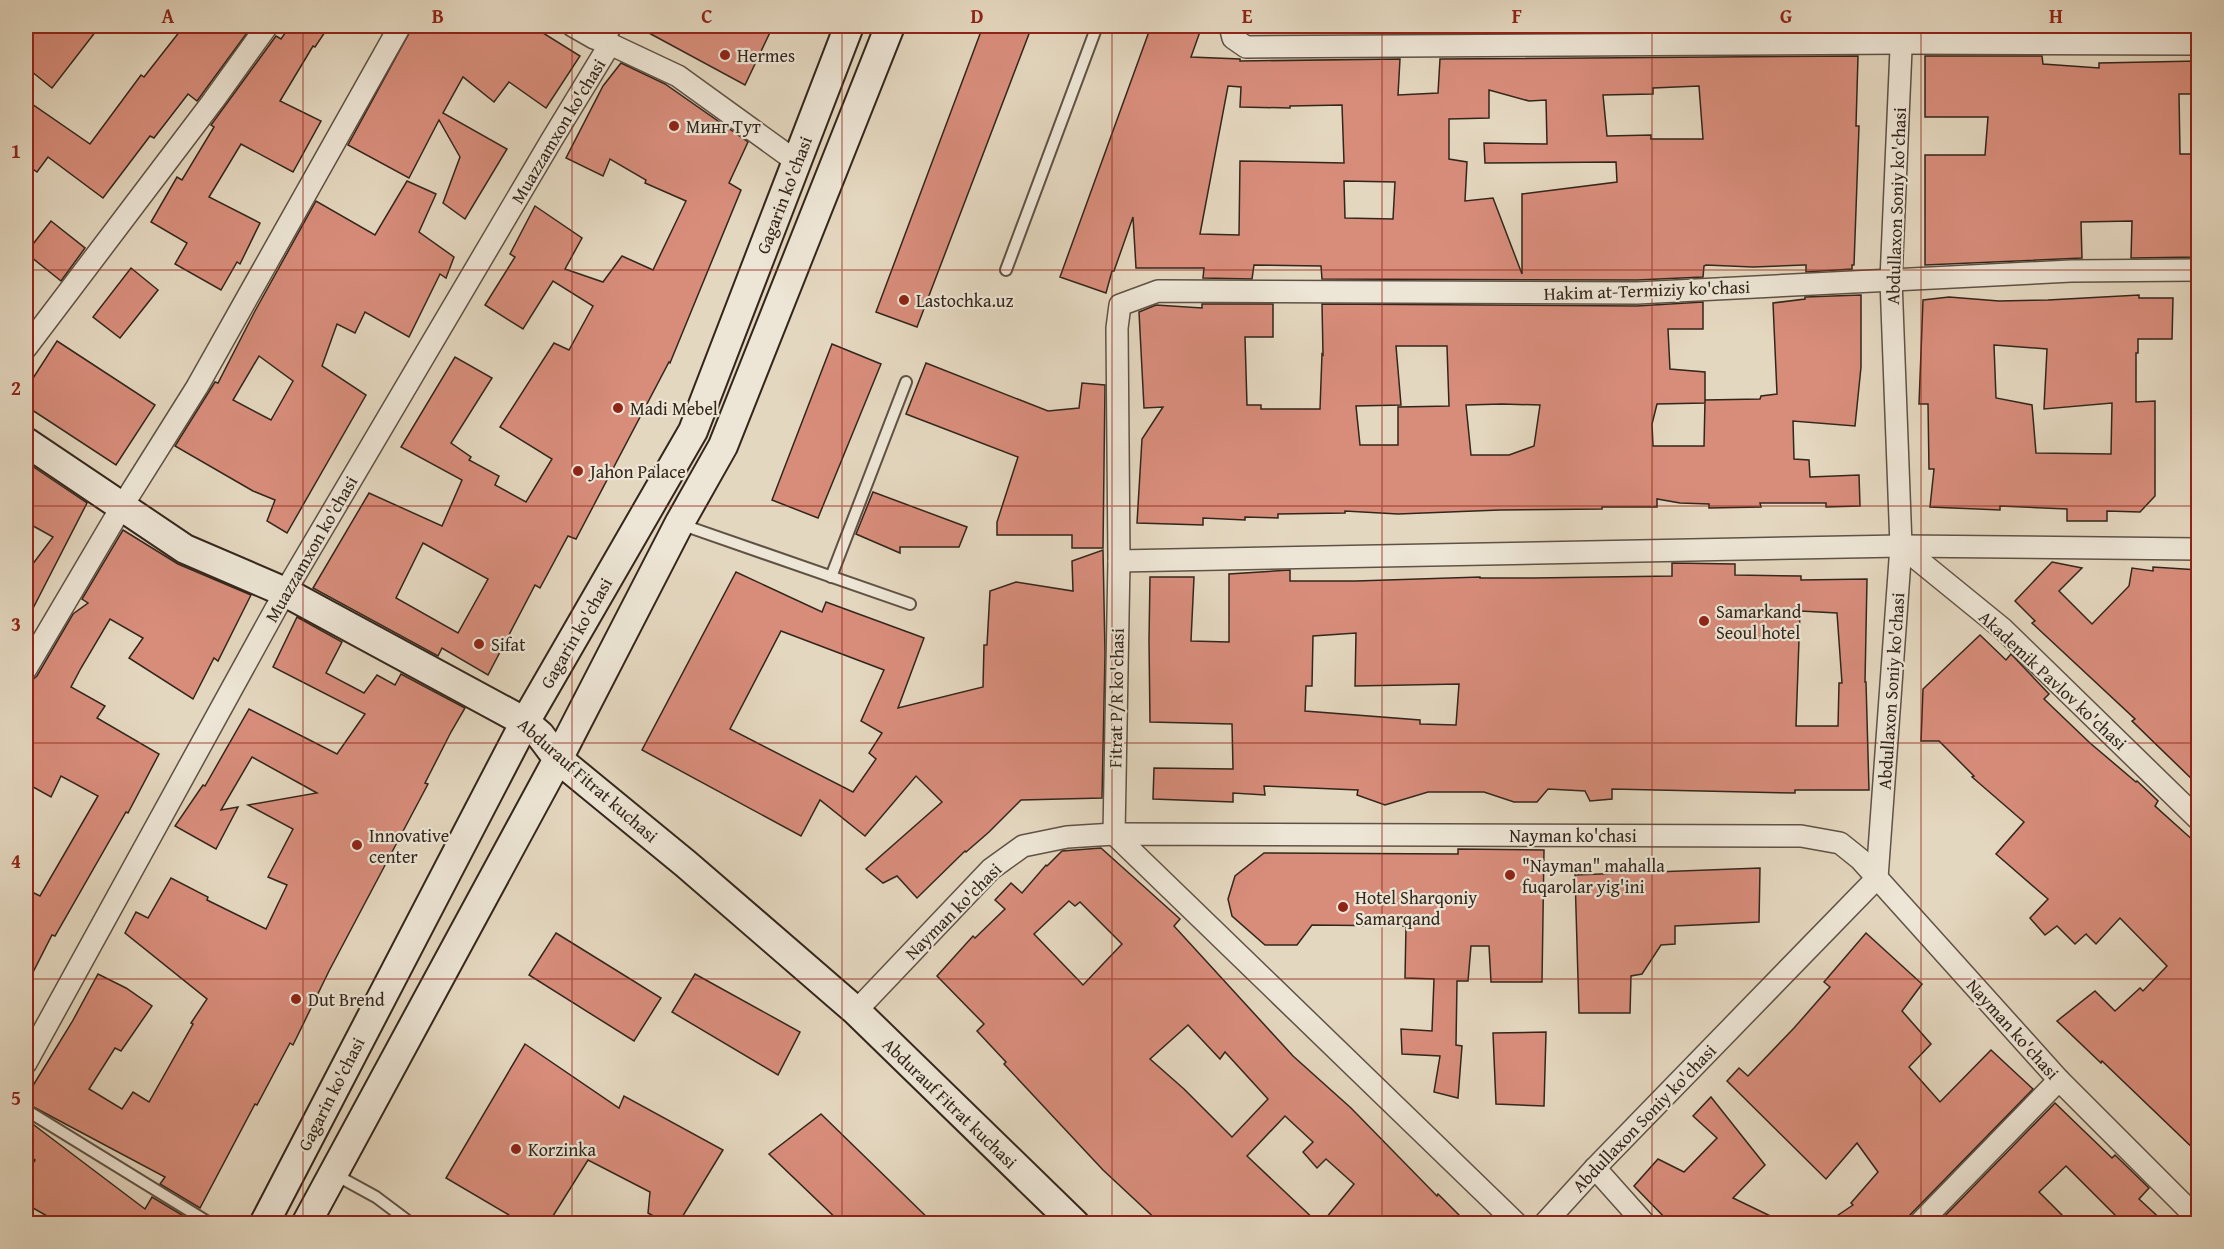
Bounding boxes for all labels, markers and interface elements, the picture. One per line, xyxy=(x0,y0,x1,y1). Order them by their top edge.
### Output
text: A xyxy=(162,1,175,30)
text: B xyxy=(432,1,444,30)
text: C xyxy=(701,1,713,30)
text: D xyxy=(970,1,984,30)
text: E xyxy=(1242,1,1253,30)
text: F xyxy=(1512,1,1522,30)
text: G xyxy=(1780,1,1792,30)
text: H xyxy=(2049,1,2063,30)
place label: Hermes xyxy=(737,42,795,69)
marker: Hermes xyxy=(718,48,732,62)
street label: Muazzamxon ko'chasi xyxy=(504,53,612,209)
street label: Abdullaxon Soniy ko'chasi xyxy=(1879,107,1913,305)
place label: Минг Тут xyxy=(686,113,761,140)
marker: Минг Тут xyxy=(667,119,681,133)
street label: Gagarin ko'chasi xyxy=(749,132,819,258)
text: 1 xyxy=(11,136,21,165)
street label: Hakim at-Termiziy ko'chasi xyxy=(1543,273,1751,307)
place label: Lastochka.uz xyxy=(916,287,1014,314)
marker: Lastochka.uz xyxy=(897,293,911,307)
text: 2 xyxy=(11,373,21,402)
place label: Madi Mebel xyxy=(630,395,718,422)
marker: Madi Mebel xyxy=(611,401,625,415)
place label: Jahon Palace xyxy=(588,458,686,485)
marker: Jahon Palace xyxy=(571,464,585,478)
street label: Muazzamxon ko'chasi xyxy=(258,471,364,627)
street label: Gagarin ko'chasi xyxy=(533,572,619,694)
street label: Abdullaxon Soniy ko'chasi xyxy=(1871,592,1911,790)
place label: Samarkand Seoul hotel xyxy=(1716,598,1802,646)
street label: Akademik Pavlov ko'chasi xyxy=(1973,604,2133,756)
text: 3 xyxy=(11,609,21,638)
marker: Samarkand Seoul hotel xyxy=(1697,614,1711,628)
street label: Fitrat P/R ko'chasi xyxy=(1101,628,1131,768)
place label: Sifat xyxy=(491,631,526,658)
marker: Sifat xyxy=(472,637,486,651)
street label: Abdurauf Fitrat kuchasi xyxy=(512,711,664,849)
place label: Innovative center xyxy=(369,822,449,870)
street label: Nayman ko'chasi xyxy=(1509,822,1637,849)
marker: Innovative center xyxy=(350,838,364,852)
text: 4 xyxy=(11,846,21,875)
place label: "Nayman" mahalla fuqarolar yig'ini xyxy=(1522,852,1665,900)
street label: Nayman ko'chasi xyxy=(898,856,1008,966)
marker: "Nayman" mahalla fuqarolar yig'ini xyxy=(1503,868,1517,882)
place label: Hotel Sharqoniy Samarqand xyxy=(1355,884,1477,932)
marker: Hotel Sharqoniy Samarqand xyxy=(1336,900,1350,914)
street label: Nayman ko'chasi xyxy=(1960,973,2066,1085)
place label: Dut Brend xyxy=(308,986,385,1013)
marker: Dut Brend xyxy=(289,992,303,1006)
street label: Abdurauf Fitrat kuchasi xyxy=(876,1031,1024,1175)
street label: Gagarin ko'chasi xyxy=(291,1033,371,1155)
street label: Abdullaxon Soniy ko'chasi xyxy=(1566,1038,1722,1198)
text: 5 xyxy=(11,1083,21,1112)
place label: Korzinka xyxy=(528,1136,596,1163)
marker: Korzinka xyxy=(509,1142,523,1156)

